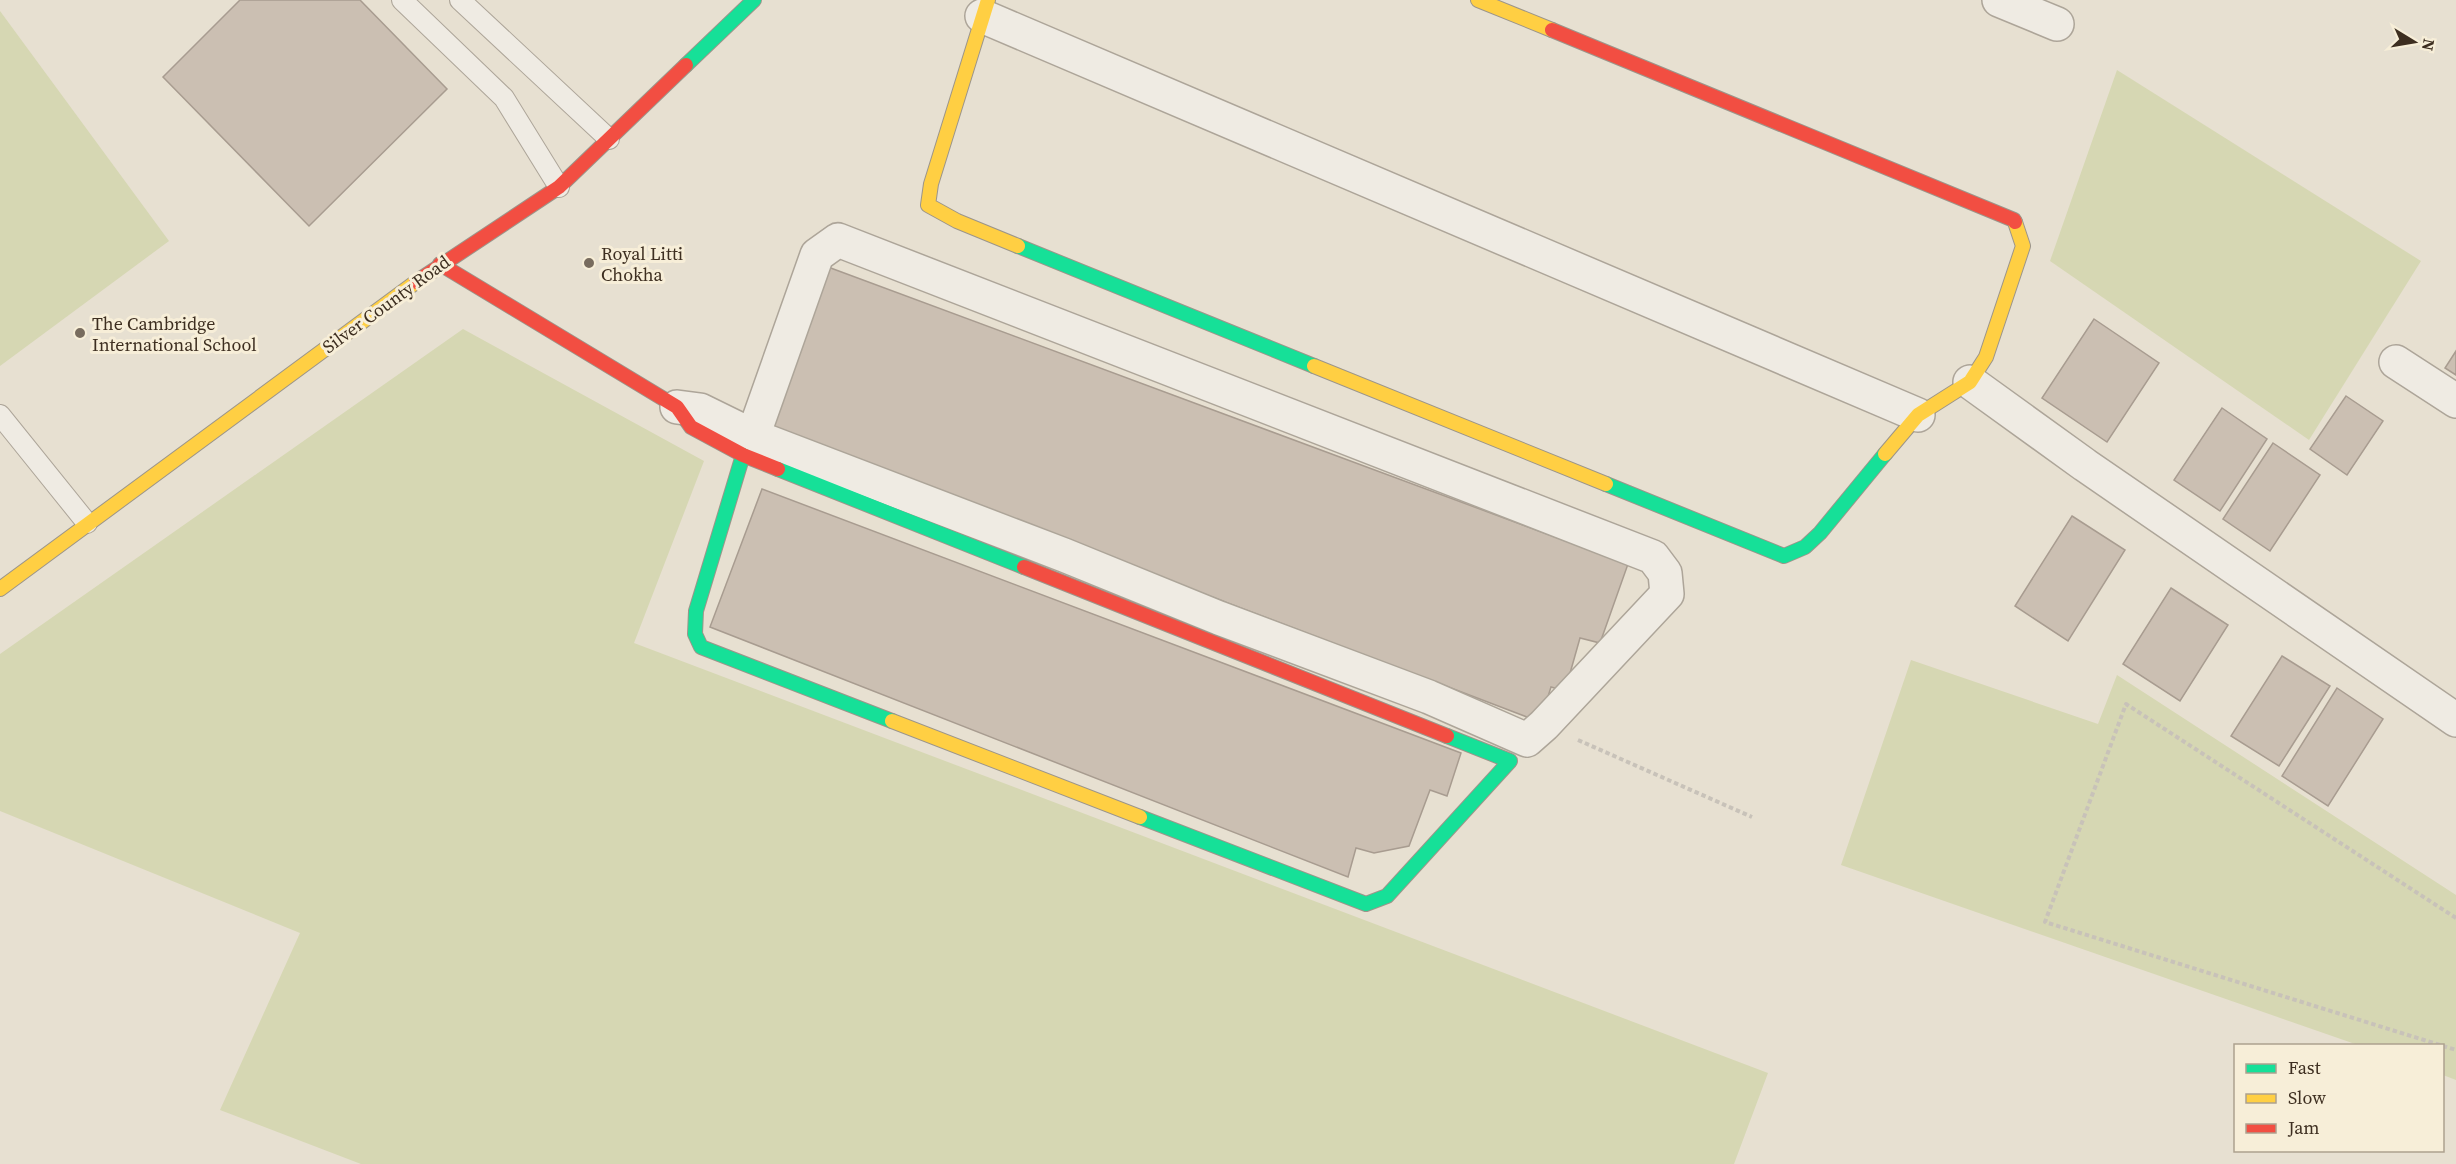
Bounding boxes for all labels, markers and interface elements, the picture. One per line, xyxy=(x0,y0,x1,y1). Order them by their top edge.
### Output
north arrow xyxy=(2384,12,2444,72)
text: N xyxy=(2417,37,2441,53)
place label: Royal Litti Chokha xyxy=(601,241,683,287)
street label: Silver County Road xyxy=(317,249,455,359)
marker: Royal Litti Chokha xyxy=(582,256,596,270)
place label: The Cambridge International School xyxy=(92,311,257,357)
marker: The Cambridge International School xyxy=(73,326,87,340)
legend xyxy=(2234,1044,2444,1152)
text: Fast xyxy=(2288,1055,2321,1080)
text: Slow xyxy=(2288,1085,2326,1110)
text: Jam xyxy=(2287,1115,2320,1140)

